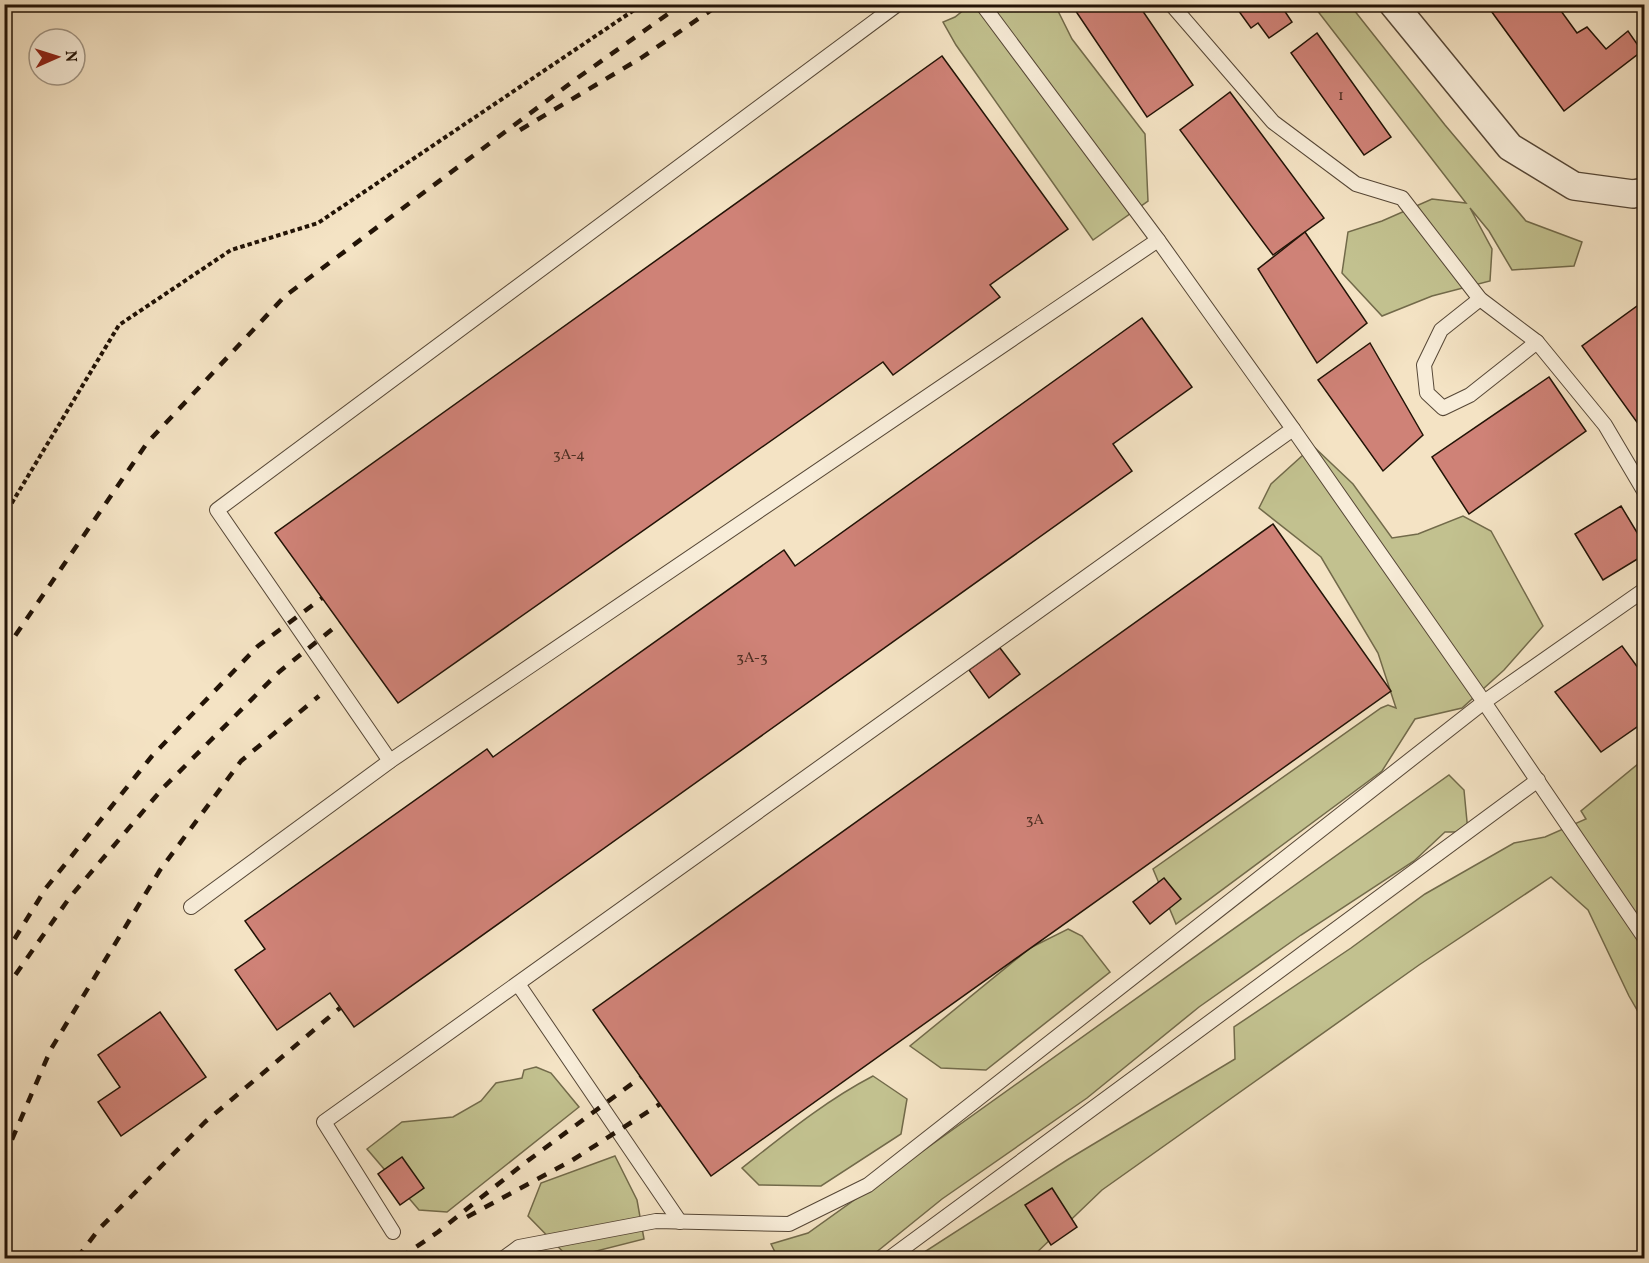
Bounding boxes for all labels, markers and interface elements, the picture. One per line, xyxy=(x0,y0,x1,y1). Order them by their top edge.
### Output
north arrow xyxy=(27,27,87,87)
text: N xyxy=(59,50,81,63)
house number: 1 xyxy=(1338,86,1344,107)
house number: 3А-4 xyxy=(553,445,585,466)
house number: 3А-3 xyxy=(736,648,768,669)
house number: 3А xyxy=(1026,810,1045,831)

